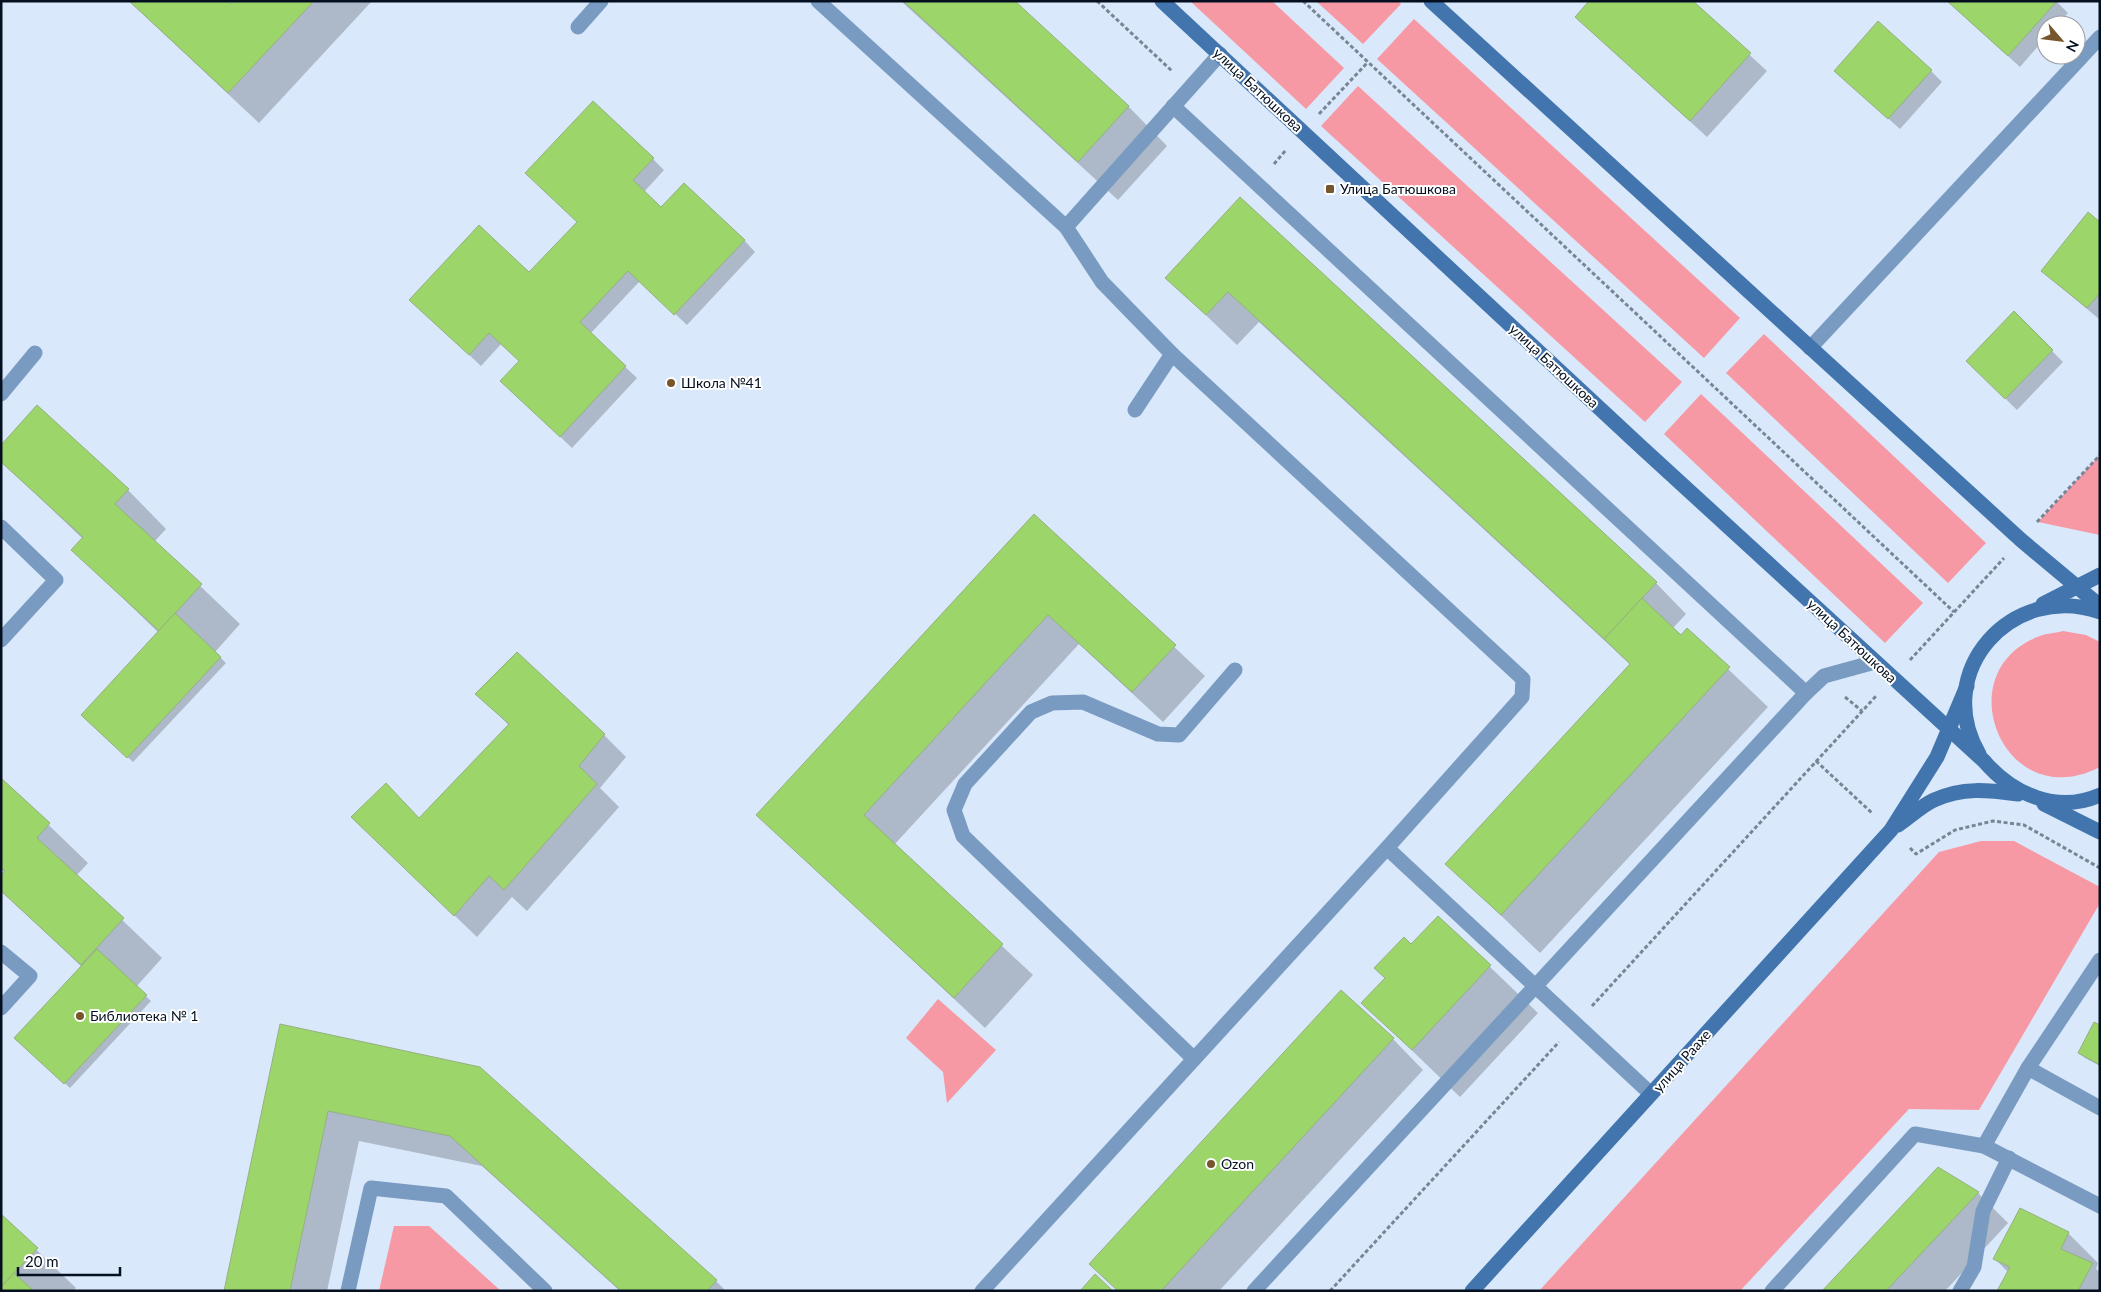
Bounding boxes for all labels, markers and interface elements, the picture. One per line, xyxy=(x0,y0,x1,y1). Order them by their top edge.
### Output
north arrow xyxy=(2036,15,2086,65)
text: N xyxy=(2063,38,2083,55)
street label: улица Батюшкова xyxy=(1210,44,1306,135)
place label: Улица Батюшкова xyxy=(1340,180,1456,197)
marker: Улица Батюшкова xyxy=(1324,183,1336,195)
street label: улица Батюшкова xyxy=(1506,320,1602,411)
place label: Школа №41 xyxy=(681,374,762,391)
marker: Школа №41 xyxy=(665,377,677,389)
street label: улица Батюшкова xyxy=(1804,595,1900,686)
place label: Библиотека № 1 xyxy=(90,1007,198,1024)
marker: Библиотека № 1 xyxy=(74,1010,86,1022)
street label: улица Раахе xyxy=(1649,1026,1714,1095)
place label: Ozon xyxy=(1221,1155,1254,1172)
marker: Ozon xyxy=(1205,1158,1217,1170)
scale bar xyxy=(18,1244,120,1276)
text: 20 m xyxy=(25,1252,59,1270)

